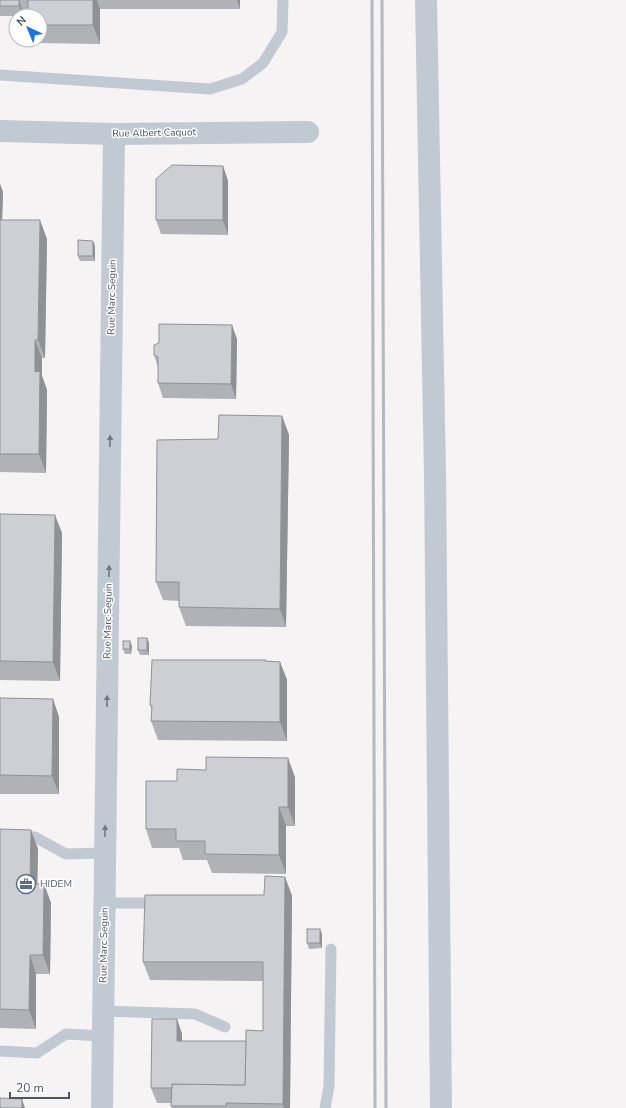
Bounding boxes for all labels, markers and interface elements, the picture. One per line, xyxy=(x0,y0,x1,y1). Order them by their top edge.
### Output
north arrow xyxy=(8,8,48,48)
text: N xyxy=(13,13,30,29)
street label: Rue Albert Caquot xyxy=(112,125,197,141)
street label: Rue Marc Seguin xyxy=(104,259,120,335)
one-way arrow xyxy=(107,434,113,447)
one-way arrow xyxy=(106,564,112,577)
street label: Rue Marc Seguin xyxy=(100,583,116,659)
one-way arrow xyxy=(104,694,110,707)
one-way arrow xyxy=(102,824,108,837)
office icon: HIDEM xyxy=(15,873,37,895)
place label: HIDEM xyxy=(40,877,72,891)
street label: Rue Marc Seguin xyxy=(96,907,112,983)
scale bar xyxy=(10,1074,69,1100)
text: 20 m xyxy=(16,1080,44,1096)

